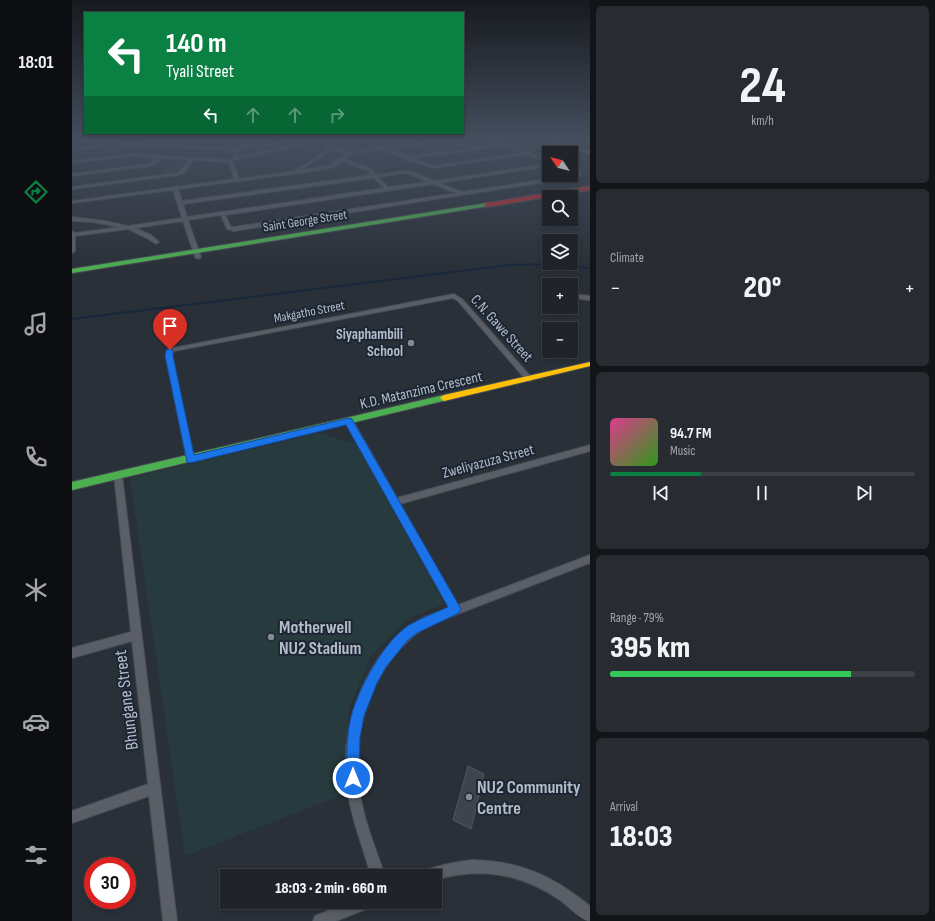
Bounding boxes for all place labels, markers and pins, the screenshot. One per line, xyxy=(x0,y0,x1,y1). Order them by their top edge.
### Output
pin xyxy=(153,309,187,350)
place label: Siyaphambili School xyxy=(336,325,403,361)
marker: Siyaphambili School xyxy=(406,338,416,348)
place label: Motherwell NU2 Stadium xyxy=(279,617,361,659)
marker: Motherwell NU2 Stadium xyxy=(266,632,276,642)
place label: NU2 Community Centre xyxy=(477,777,581,819)
marker: NU2 Community Centre xyxy=(464,792,474,802)

